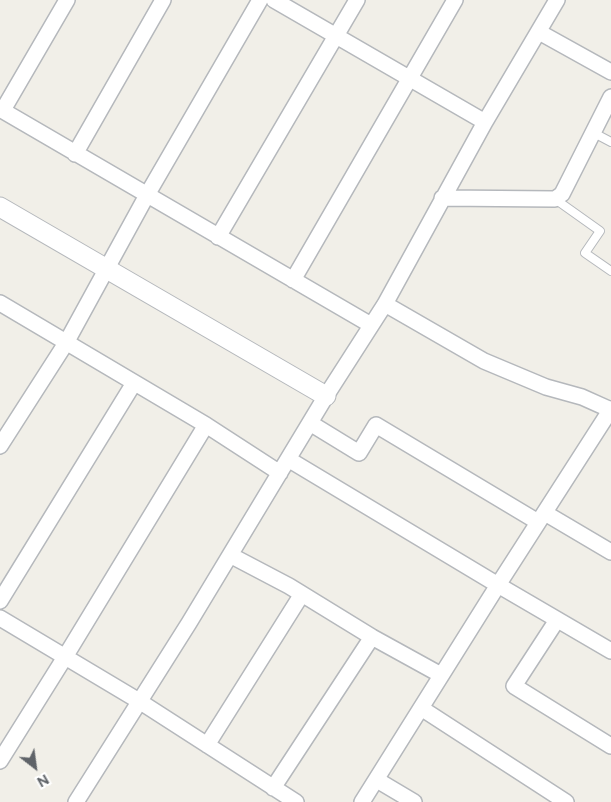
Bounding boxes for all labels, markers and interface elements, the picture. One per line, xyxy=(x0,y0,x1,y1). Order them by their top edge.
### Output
north arrow xyxy=(10,742,60,792)
text: N xyxy=(34,770,52,790)

